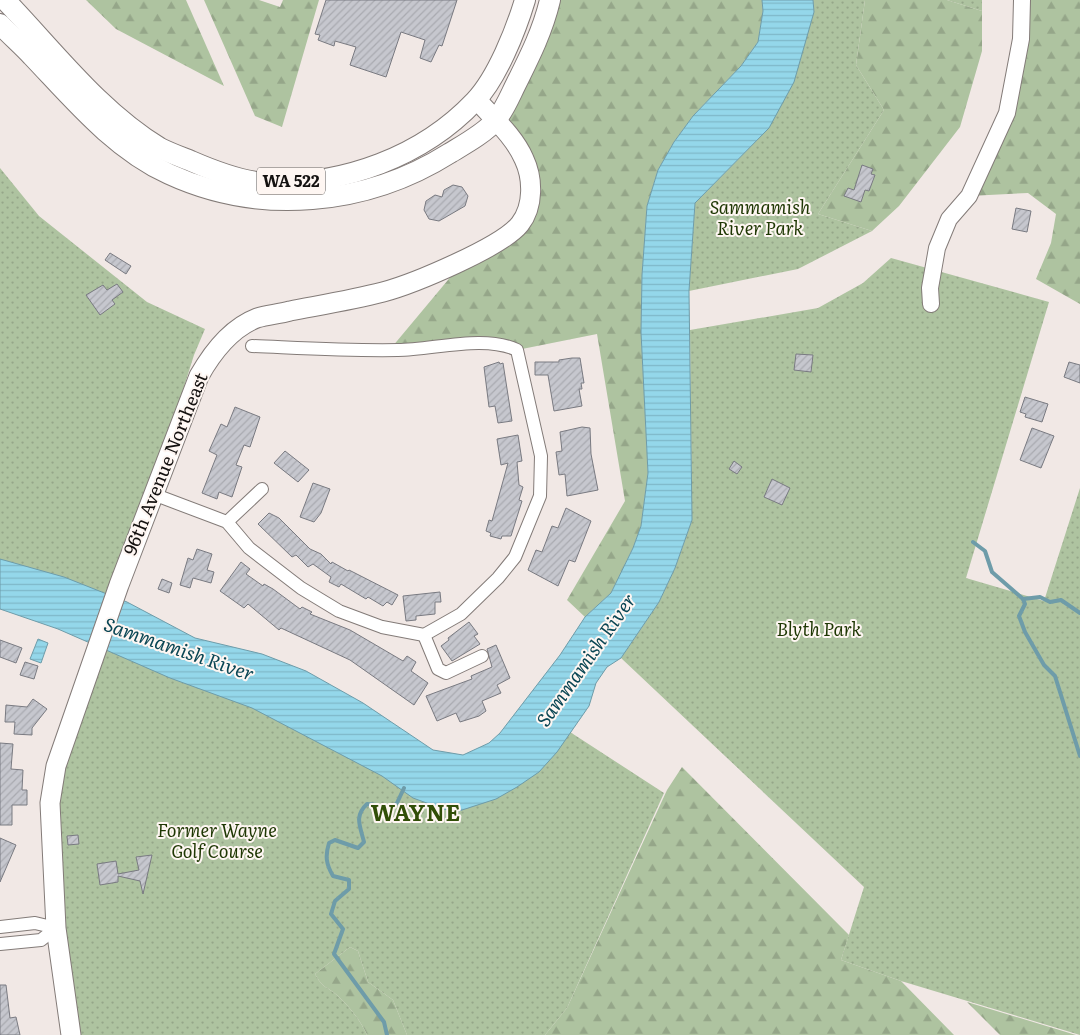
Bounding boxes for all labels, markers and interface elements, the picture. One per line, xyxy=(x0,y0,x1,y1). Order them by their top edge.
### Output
road number: WA 522 xyxy=(257,168,325,195)
park label: Sammamish River Park xyxy=(710,193,811,241)
street label: 96th Avenue Northeast xyxy=(116,367,214,559)
water label: Sammamish River xyxy=(529,587,642,732)
water label: Sammamish River xyxy=(101,609,258,687)
park label: Blyth Park xyxy=(777,615,861,642)
district label: WAYNE xyxy=(371,795,461,828)
park label: Former Wayne Golf Course xyxy=(157,816,277,864)

